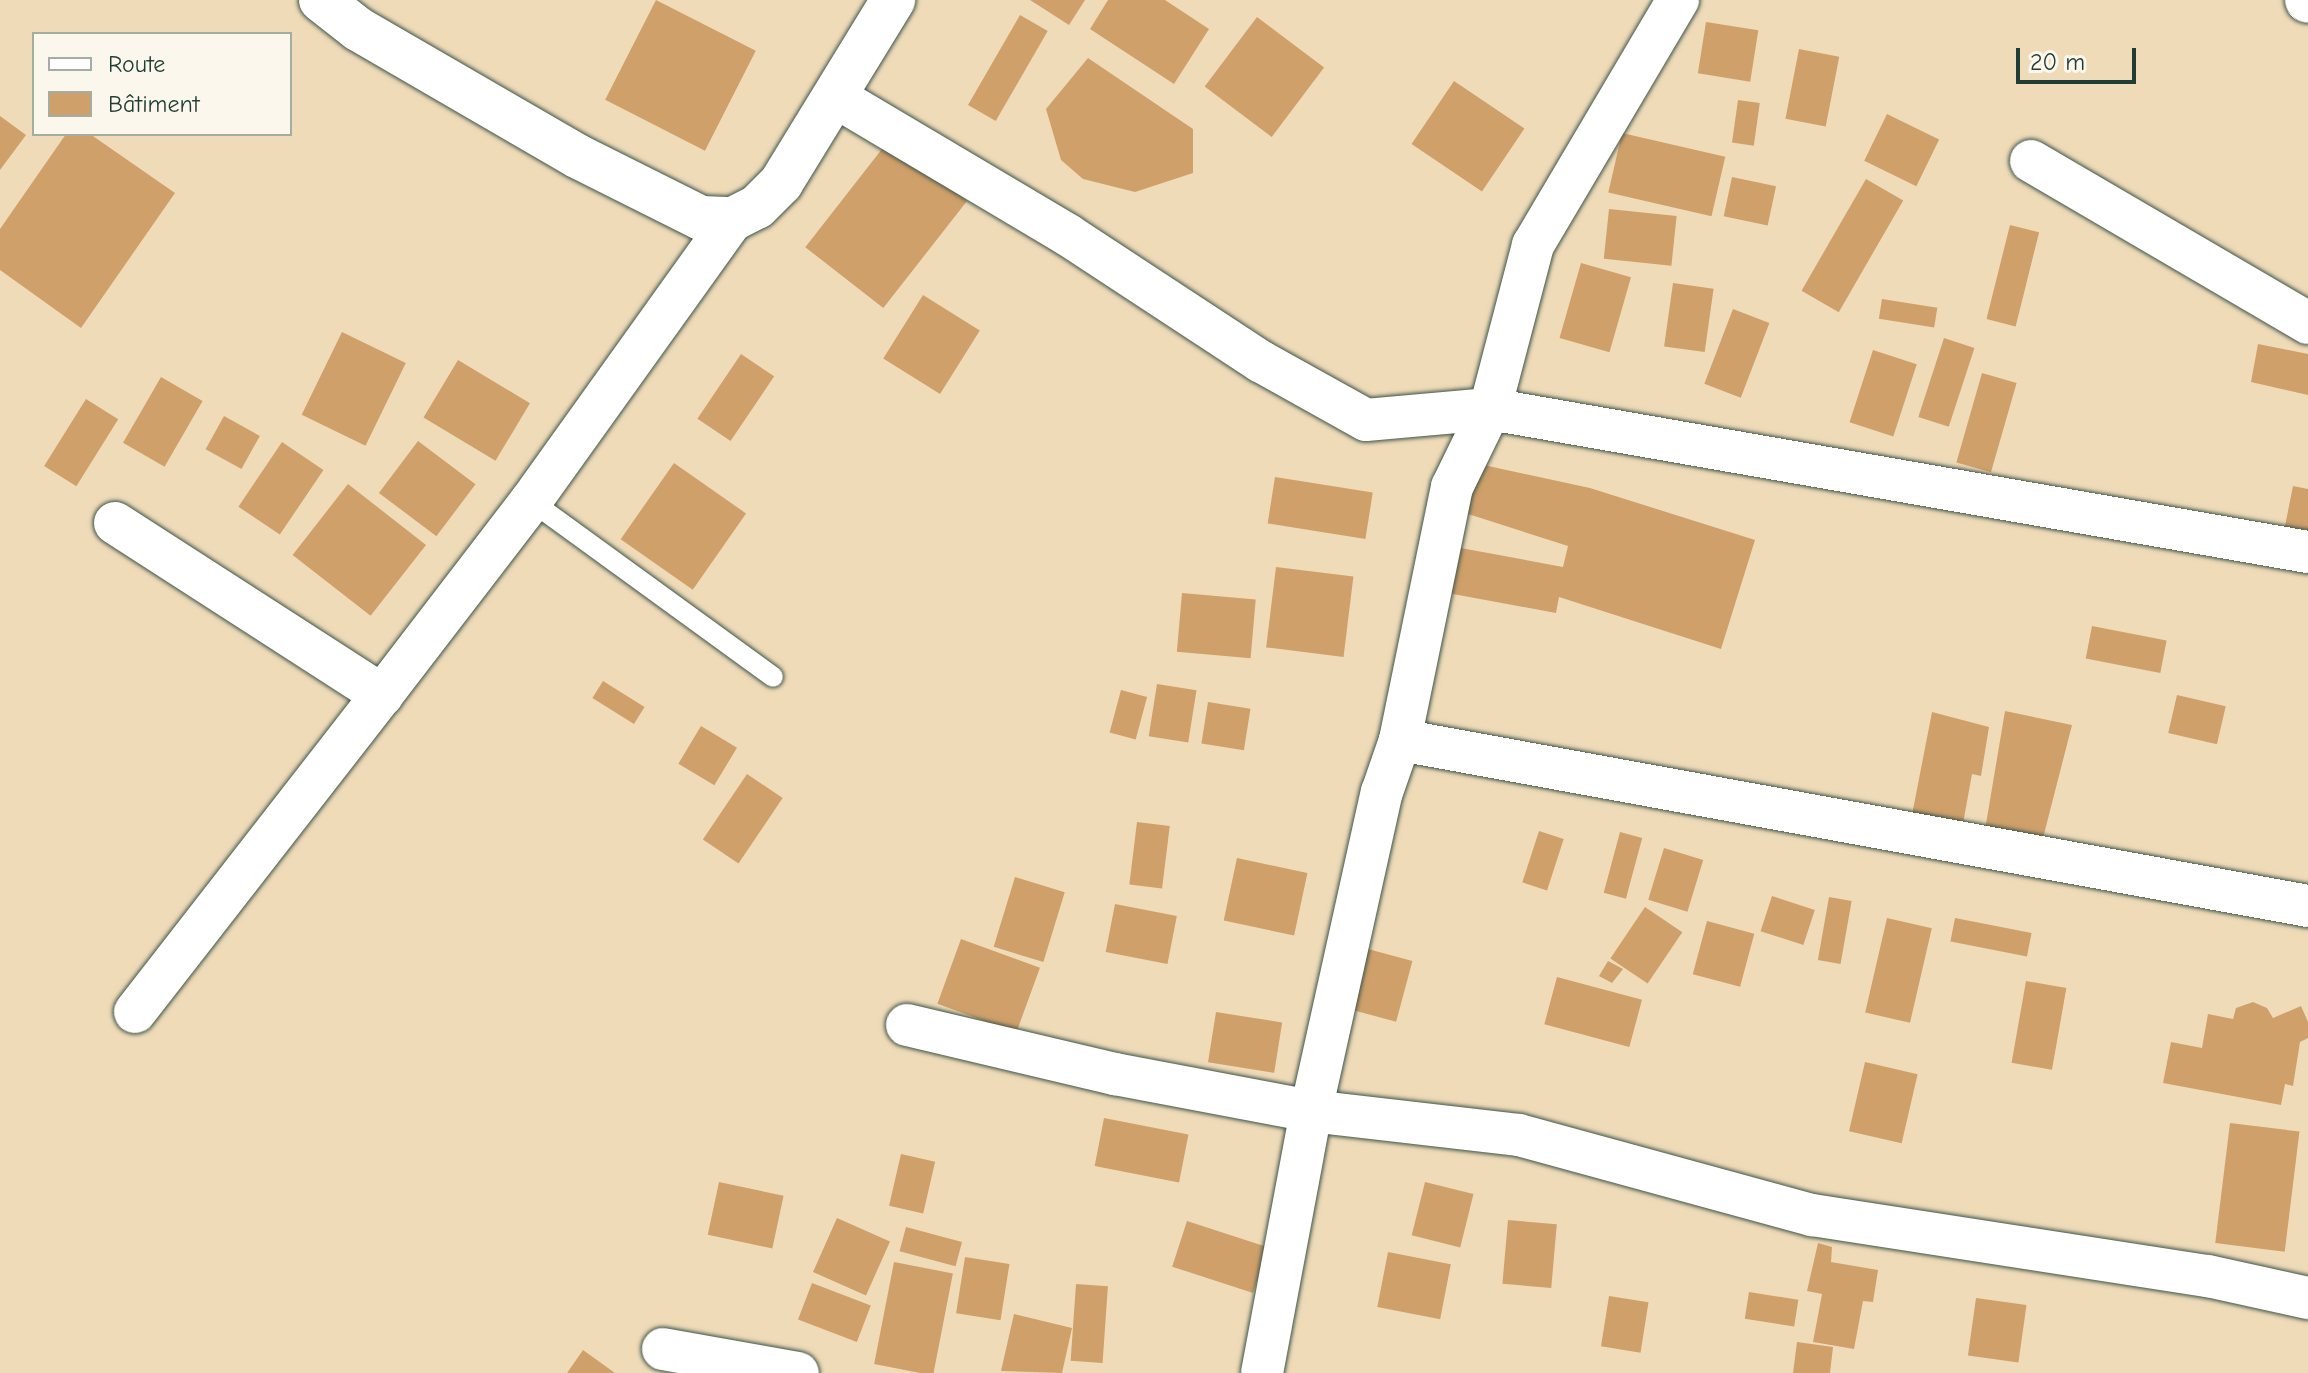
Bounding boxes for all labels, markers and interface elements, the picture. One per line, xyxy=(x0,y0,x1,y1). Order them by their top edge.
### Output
legend xyxy=(32,32,292,136)
scale bar xyxy=(2020,32,2140,82)
text: 20 m xyxy=(2030,48,2085,76)
text: Route xyxy=(108,50,165,78)
text: Bâtiment xyxy=(108,90,200,118)

